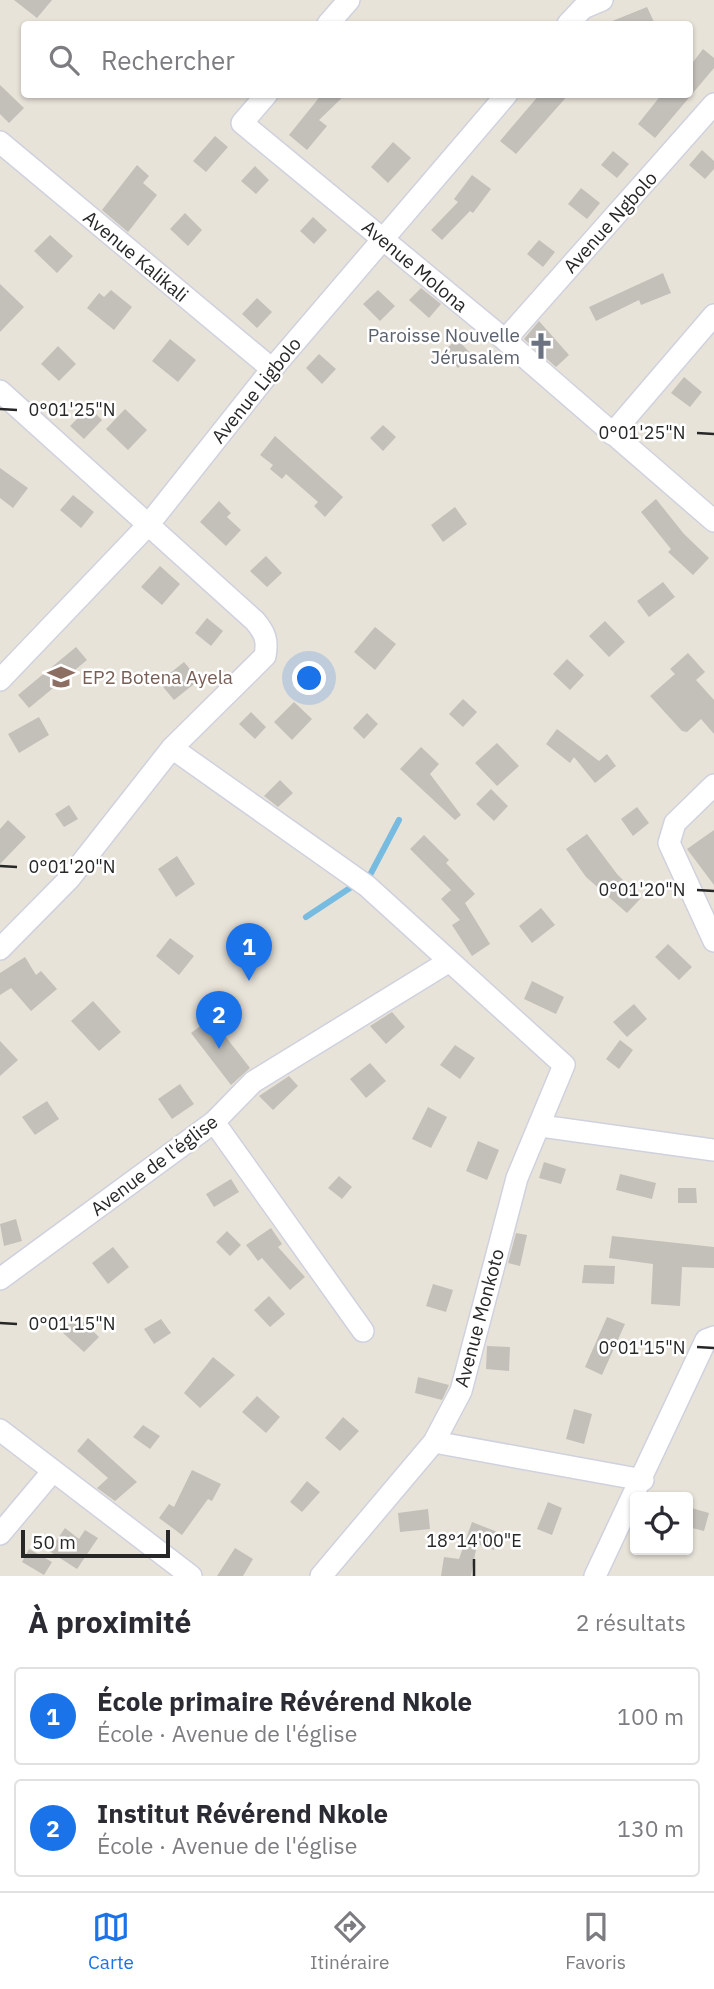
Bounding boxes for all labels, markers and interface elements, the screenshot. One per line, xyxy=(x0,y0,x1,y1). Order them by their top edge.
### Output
search box xyxy=(21,21,693,98)
icon: search xyxy=(45,41,83,79)
text: Rechercher xyxy=(101,43,235,77)
street label: Avenue Ngbolo xyxy=(558,166,662,278)
street label: Avenue Kalikali xyxy=(79,205,193,307)
street label: Avenue Molona xyxy=(357,215,473,317)
place label: Paroisse Nouvelle Jérusalem xyxy=(368,323,520,369)
church icon: Paroisse Nouvelle Jérusalem xyxy=(526,331,556,361)
street label: Avenue Ligbolo xyxy=(206,332,306,448)
text: 0°01'25"N xyxy=(28,398,116,421)
text: 0°01'25"N xyxy=(598,421,686,444)
your location xyxy=(292,661,326,695)
school or university icon: EP2 Botena Ayela xyxy=(46,662,76,692)
place label: EP2 Botena Ayela xyxy=(82,665,233,689)
text: 0°01'20"N xyxy=(28,855,116,878)
text: 0°01'20"N xyxy=(598,878,686,901)
pin: 1 xyxy=(226,923,272,981)
pin: 2 xyxy=(196,991,242,1049)
street label: Avenue de l'église xyxy=(86,1109,222,1221)
street label: Avenue Monkoto xyxy=(449,1246,509,1390)
text: 0°01'15"N xyxy=(28,1312,116,1335)
text: 0°01'15"N xyxy=(598,1336,686,1359)
map controls xyxy=(630,1492,693,1555)
button: locate xyxy=(630,1492,693,1555)
scale bar xyxy=(21,1527,170,1559)
text: 18°14'00"E xyxy=(426,1529,522,1552)
text: 50 m xyxy=(32,1530,76,1554)
text: À proximité xyxy=(28,1602,191,1641)
text: 2 résultats xyxy=(576,1607,686,1637)
text: École primaire Révérend Nkole xyxy=(97,1684,472,1718)
text: 1 xyxy=(46,1701,60,1731)
text: 100 m xyxy=(617,1701,684,1731)
text: École · Avenue de l'église xyxy=(97,1718,357,1748)
text: Institut Révérend Nkole xyxy=(97,1796,388,1830)
text: 2 xyxy=(46,1813,60,1843)
text: 130 m xyxy=(617,1813,684,1843)
text: École · Avenue de l'église xyxy=(97,1830,357,1860)
tab: Carte xyxy=(88,1908,134,1974)
tab: Itinéraire xyxy=(310,1908,389,1974)
tab: Favoris xyxy=(565,1908,626,1974)

